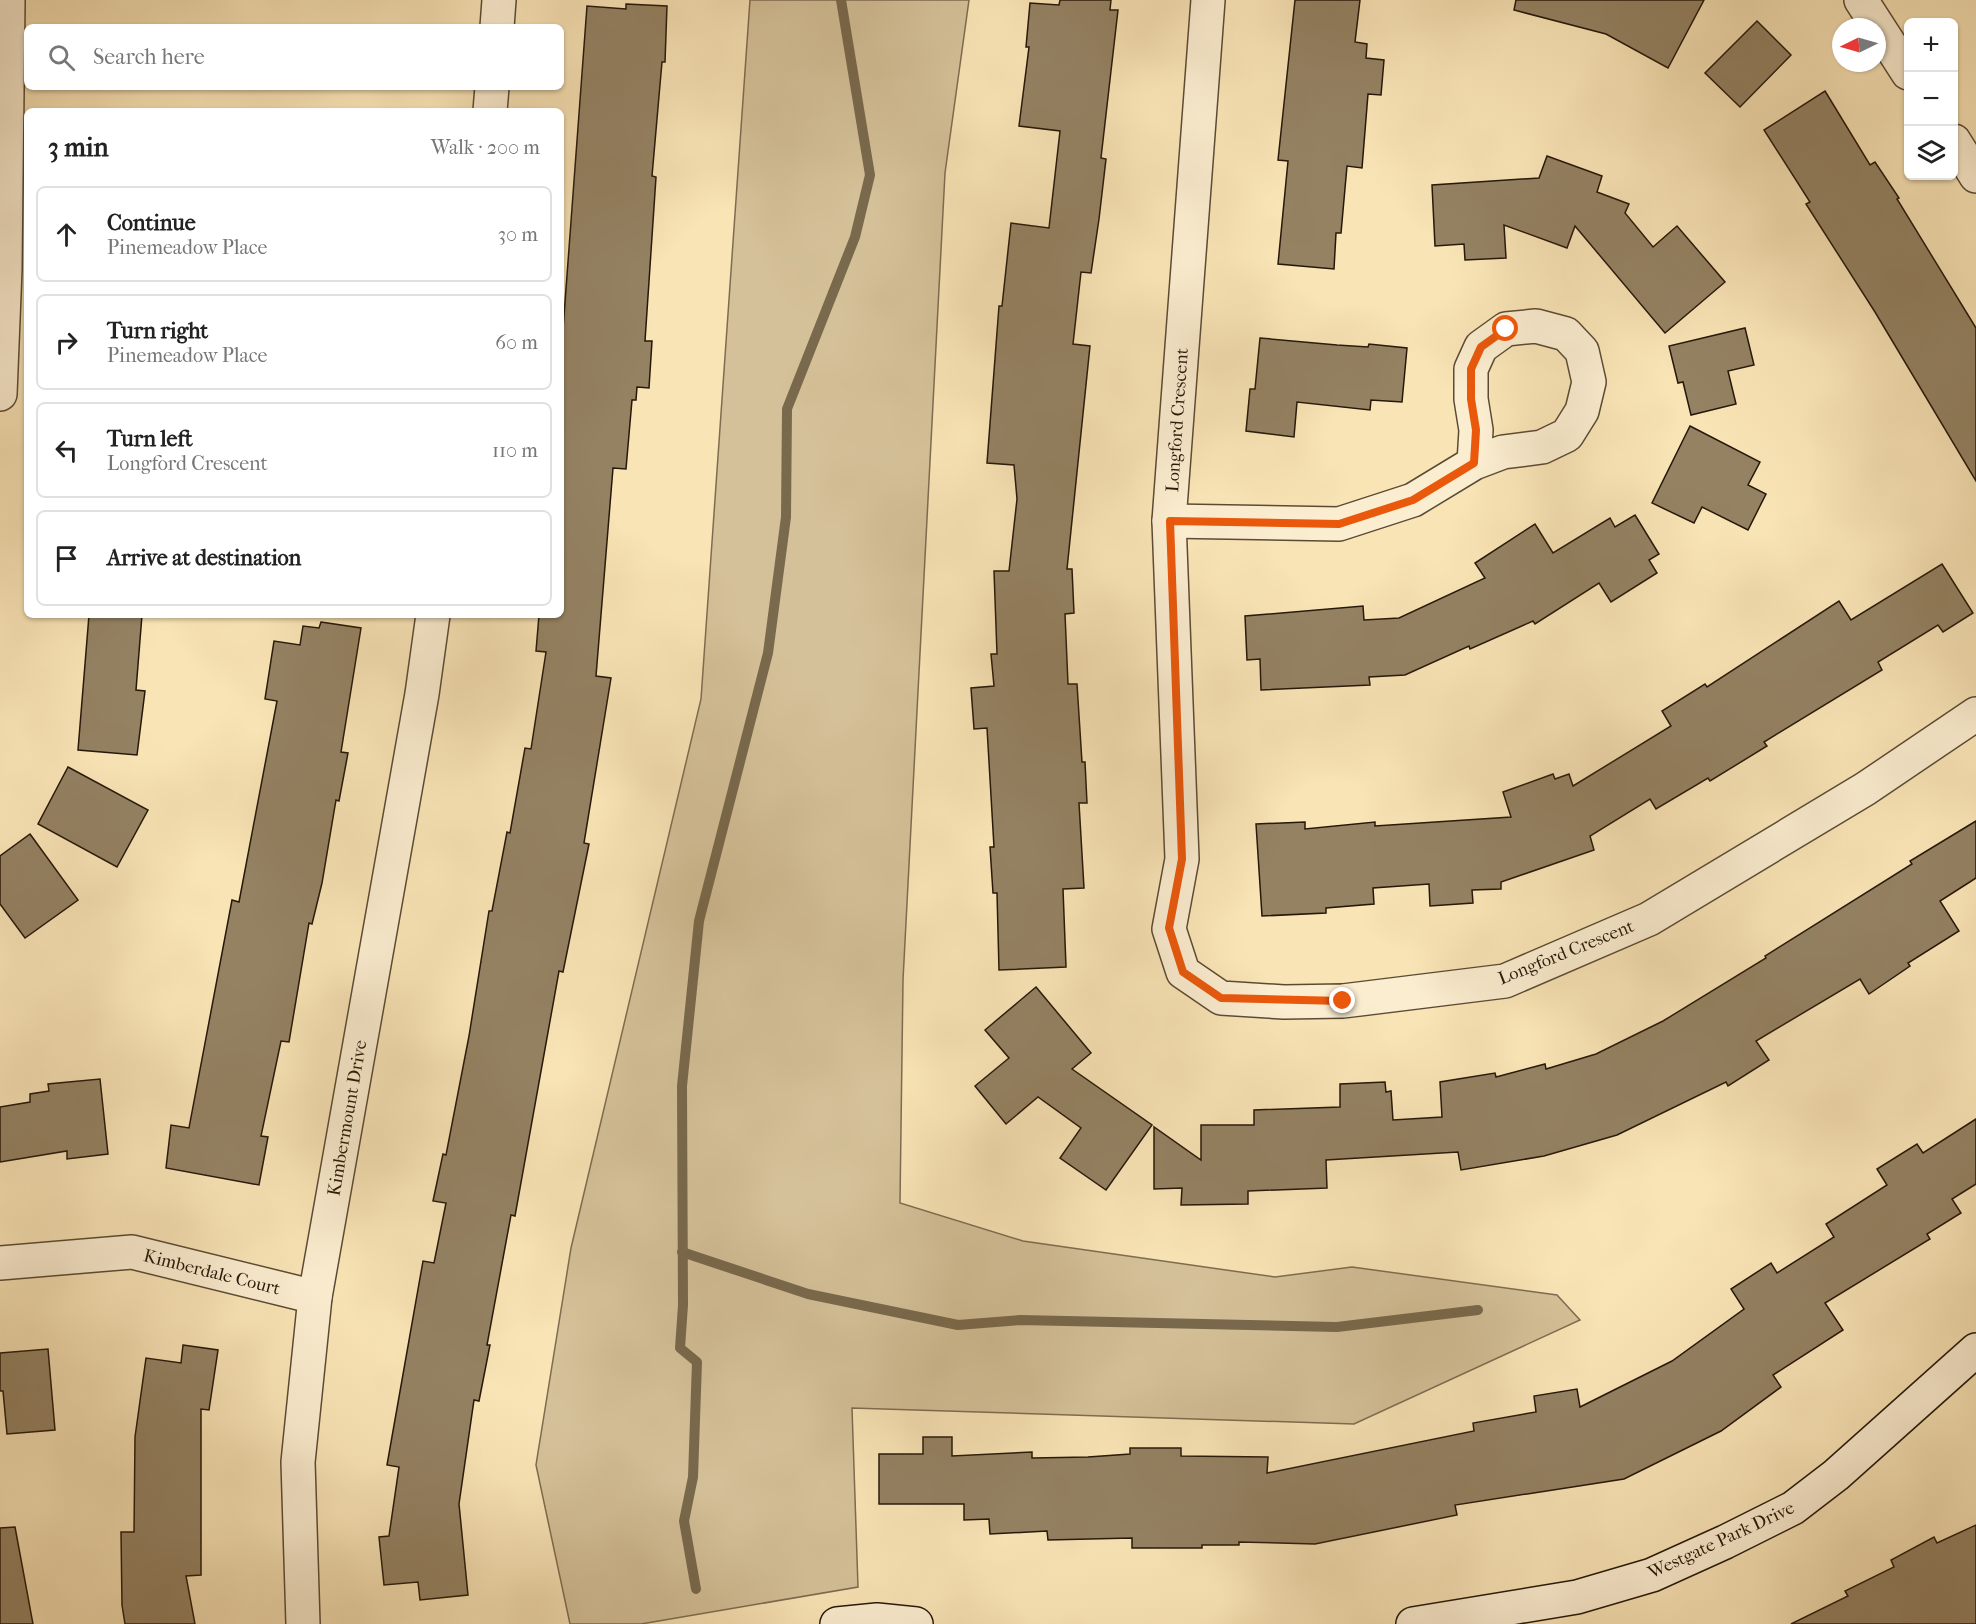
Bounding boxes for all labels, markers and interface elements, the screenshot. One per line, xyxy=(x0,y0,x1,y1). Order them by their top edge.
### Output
north arrow xyxy=(1832,18,1886,72)
map controls xyxy=(1904,18,1958,180)
button: + xyxy=(1904,18,1958,72)
search box xyxy=(24,24,564,90)
icon: search xyxy=(45,41,78,74)
text: Search here xyxy=(93,44,205,70)
button: − xyxy=(1904,72,1958,126)
button: layers xyxy=(1904,126,1958,180)
text: 3 min xyxy=(48,132,109,163)
text: Walk · 200 m xyxy=(431,136,540,159)
text: Continue xyxy=(107,210,196,236)
icon: ahead xyxy=(50,218,83,251)
text: 30 m xyxy=(498,223,538,246)
text: Pinemeadow Place xyxy=(107,236,267,259)
route start xyxy=(1492,315,1518,341)
text: Turn right xyxy=(107,318,208,344)
icon: right xyxy=(50,326,83,359)
text: 60 m xyxy=(495,331,538,354)
text: Pinemeadow Place xyxy=(107,344,267,367)
street label: Longford Crescent xyxy=(1162,347,1193,493)
text: Turn left xyxy=(107,426,193,452)
icon: left xyxy=(50,434,83,467)
text: 110 m xyxy=(492,439,538,462)
text: Longford Crescent xyxy=(107,452,268,475)
icon: arrive xyxy=(50,542,83,575)
text: Arrive at destination xyxy=(107,545,301,571)
street label: Longford Crescent xyxy=(1495,915,1638,989)
route end xyxy=(1329,987,1355,1013)
street label: Kimbermount Drive xyxy=(323,1038,372,1198)
street label: Kimberdale Court xyxy=(141,1245,283,1300)
street label: Westgate Park Drive xyxy=(1644,1497,1798,1584)

